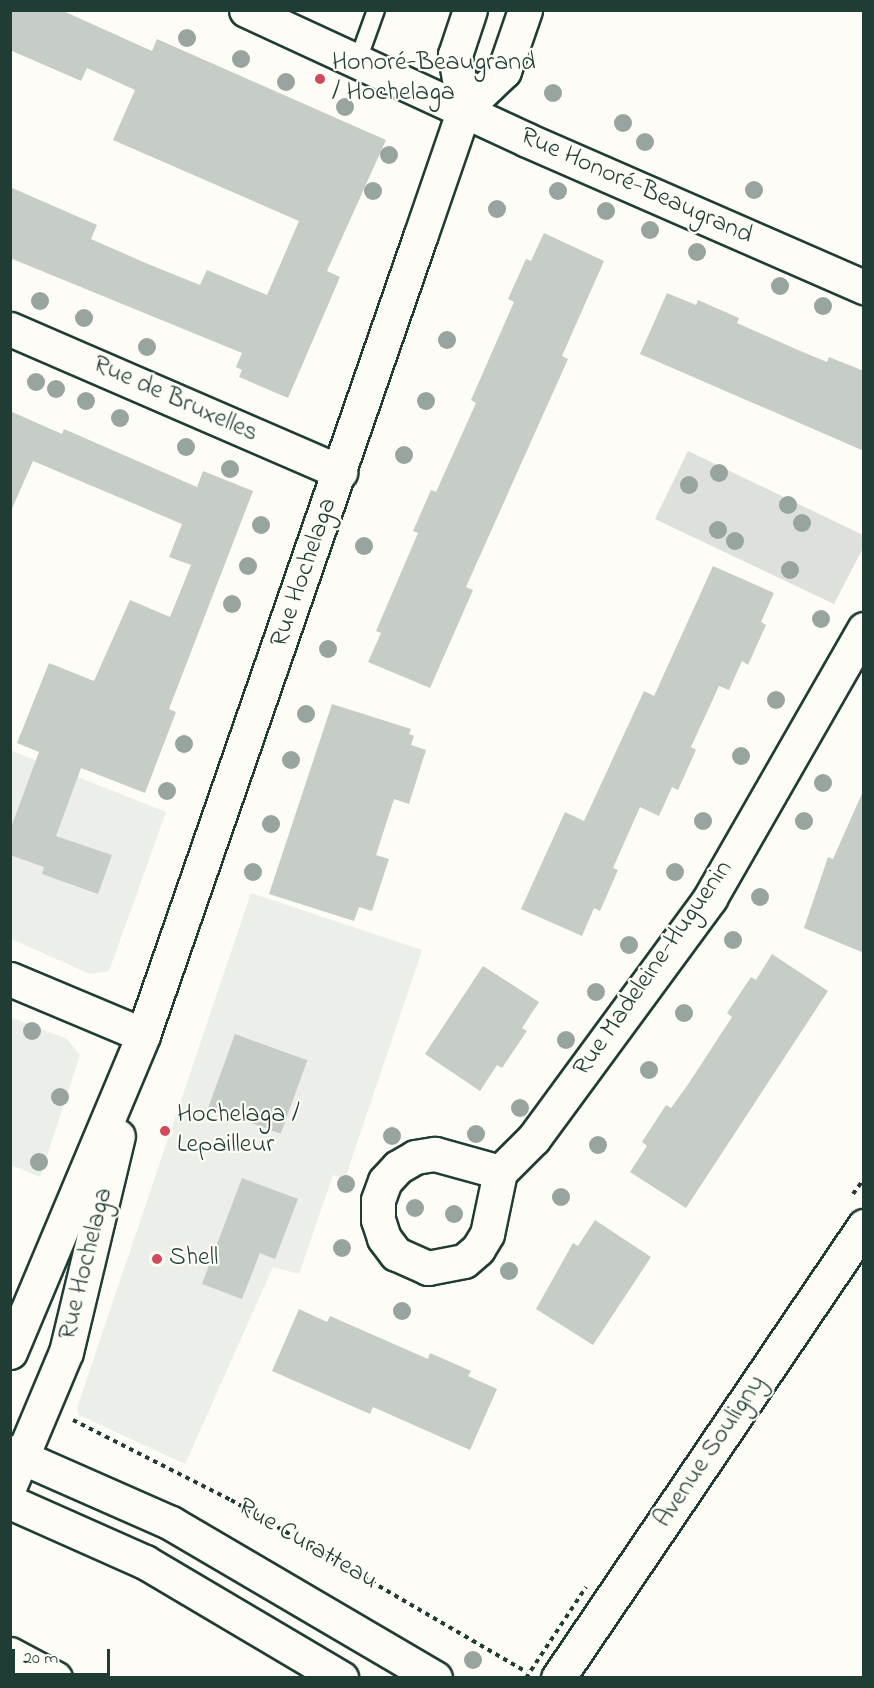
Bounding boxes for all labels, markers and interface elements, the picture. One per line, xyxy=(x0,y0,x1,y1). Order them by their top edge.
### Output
place label: Honoré-Beaugrand / Hochelaga xyxy=(332,48,536,110)
marker: Honoré-Beaugrand / Hochelaga xyxy=(313,72,327,86)
street label: Rue Honoré-Beaugrand xyxy=(515,122,757,252)
street label: Rue de Bruxelles xyxy=(88,350,262,450)
street label: Rue Hochelaga xyxy=(265,494,345,652)
street label: Rue Madeleine-Huguenin xyxy=(568,855,740,1083)
place label: Hochelaga / Lepailleur xyxy=(177,1100,300,1162)
marker: Hochelaga / Lepailleur xyxy=(158,1124,172,1138)
street label: Rue Hochelaga xyxy=(53,1185,121,1343)
place label: Shell xyxy=(169,1243,218,1275)
marker: Shell xyxy=(150,1252,164,1266)
street label: Avenue Souligny xyxy=(649,1370,773,1534)
street label: Rue Curatteau xyxy=(231,1492,383,1598)
scale bar xyxy=(15,1637,112,1675)
text: 20 m xyxy=(23,1646,58,1672)

